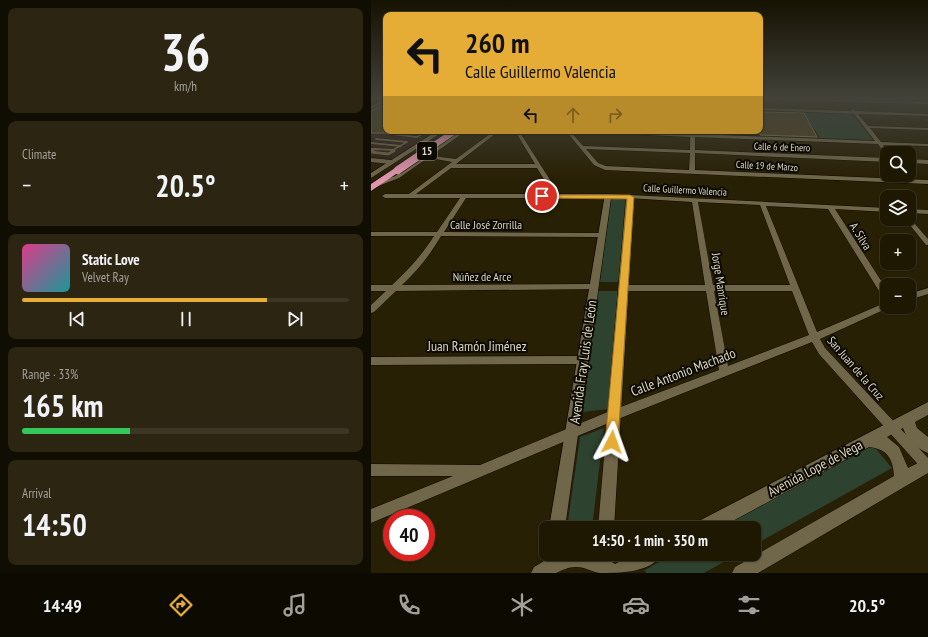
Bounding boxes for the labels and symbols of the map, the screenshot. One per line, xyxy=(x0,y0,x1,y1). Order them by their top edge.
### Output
street label: Calle 6 de Enero xyxy=(754,140,810,154)
road number: 15 xyxy=(417,142,437,160)
street label: Calle 19 de Marzo xyxy=(736,158,798,174)
pin xyxy=(525,179,559,213)
street label: Calle Guillermo Valencia xyxy=(643,181,727,199)
street label: Calle José Zorrilla xyxy=(450,217,522,232)
street label: A. Silva xyxy=(847,219,875,253)
street label: Jorge Manrique xyxy=(709,251,733,316)
street label: Núñez de Arce xyxy=(453,269,511,284)
street label: Avenida Fray Luis de León xyxy=(565,299,601,425)
street label: San Juan de la Cruz xyxy=(824,333,888,403)
street label: Juan Ramón Jiménez xyxy=(427,337,526,355)
street label: Calle Antonio Machado xyxy=(628,344,738,400)
position arrow xyxy=(591,421,633,463)
street label: Avenida Lope de Vega xyxy=(764,435,866,501)
speed limit sign: 40 xyxy=(383,509,435,561)

